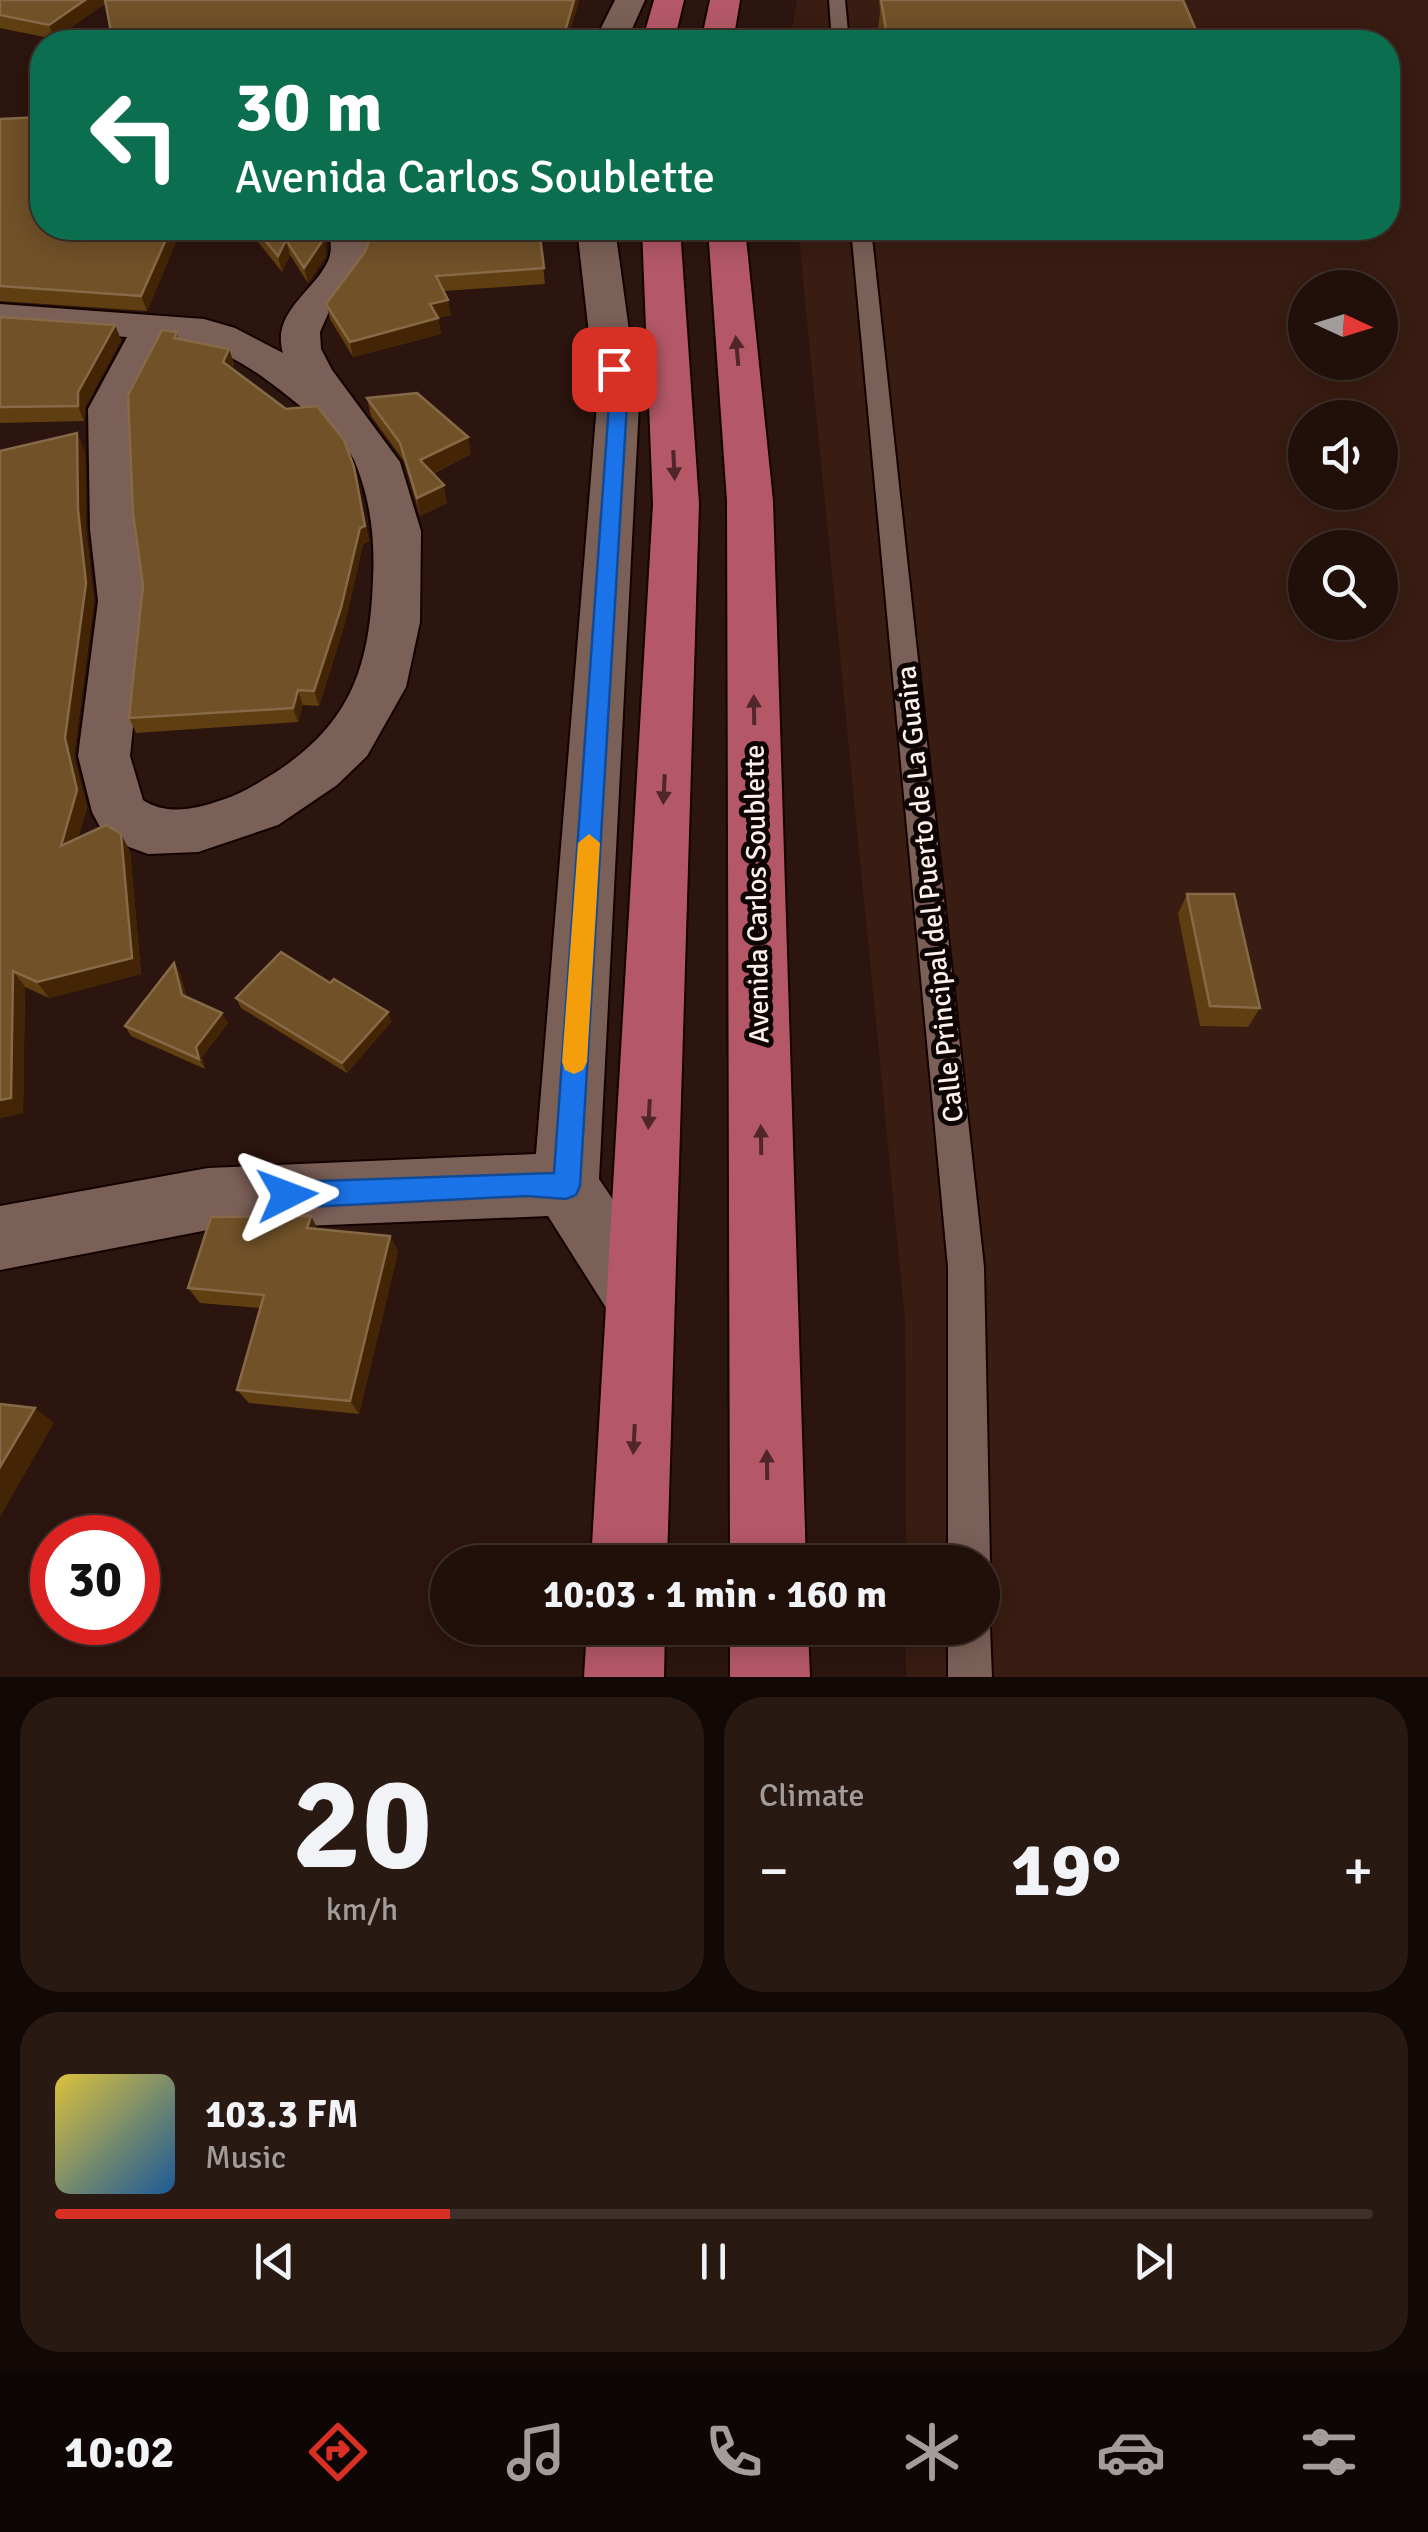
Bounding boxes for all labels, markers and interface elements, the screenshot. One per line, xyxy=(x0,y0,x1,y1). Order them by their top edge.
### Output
text: 30 m xyxy=(235,64,383,150)
icon: left xyxy=(70,70,200,200)
text: Avenida Carlos Soublette xyxy=(235,150,715,205)
north arrow xyxy=(1288,270,1398,380)
map controls xyxy=(1288,270,1398,640)
pin xyxy=(572,327,657,412)
one-way arrow xyxy=(728,334,744,366)
icon: arrive xyxy=(587,342,642,397)
button: sound xyxy=(1288,400,1398,510)
one-way arrow xyxy=(666,449,682,481)
button: search xyxy=(1288,530,1398,640)
street label: Calle Principal del Puerto de La Guaira xyxy=(889,664,971,1124)
one-way arrow xyxy=(745,694,761,726)
street label: Avenida Carlos Soublette xyxy=(737,744,777,1044)
one-way arrow xyxy=(655,774,671,806)
one-way arrow xyxy=(641,1098,657,1130)
one-way arrow xyxy=(753,1124,769,1156)
position arrow xyxy=(235,1143,339,1247)
one-way arrow xyxy=(626,1423,642,1455)
one-way arrow xyxy=(758,1449,774,1481)
speed limit sign: 30 xyxy=(30,1515,160,1645)
text: 10:03 · 1 min · 160 m xyxy=(543,1571,887,1618)
text: 20 xyxy=(292,1745,432,1905)
text: Climate xyxy=(759,1776,865,1815)
text: 19° xyxy=(1011,1824,1122,1917)
text: − xyxy=(759,1837,789,1905)
text: + xyxy=(1343,1837,1373,1905)
text: km/h xyxy=(326,1890,398,1929)
text: 103.3 FM xyxy=(205,2091,358,2138)
text: Music xyxy=(205,2138,286,2177)
icon: previous xyxy=(247,2234,302,2289)
icon: pause xyxy=(686,2234,741,2289)
icon: next xyxy=(1126,2234,1181,2289)
icon: directions xyxy=(303,2417,373,2487)
icon: music xyxy=(501,2417,571,2487)
icon: phone xyxy=(699,2417,769,2487)
icon: climate xyxy=(897,2417,967,2487)
icon: car xyxy=(1096,2417,1166,2487)
icon: filters xyxy=(1294,2417,1364,2487)
text: 10:02 xyxy=(64,2425,175,2480)

